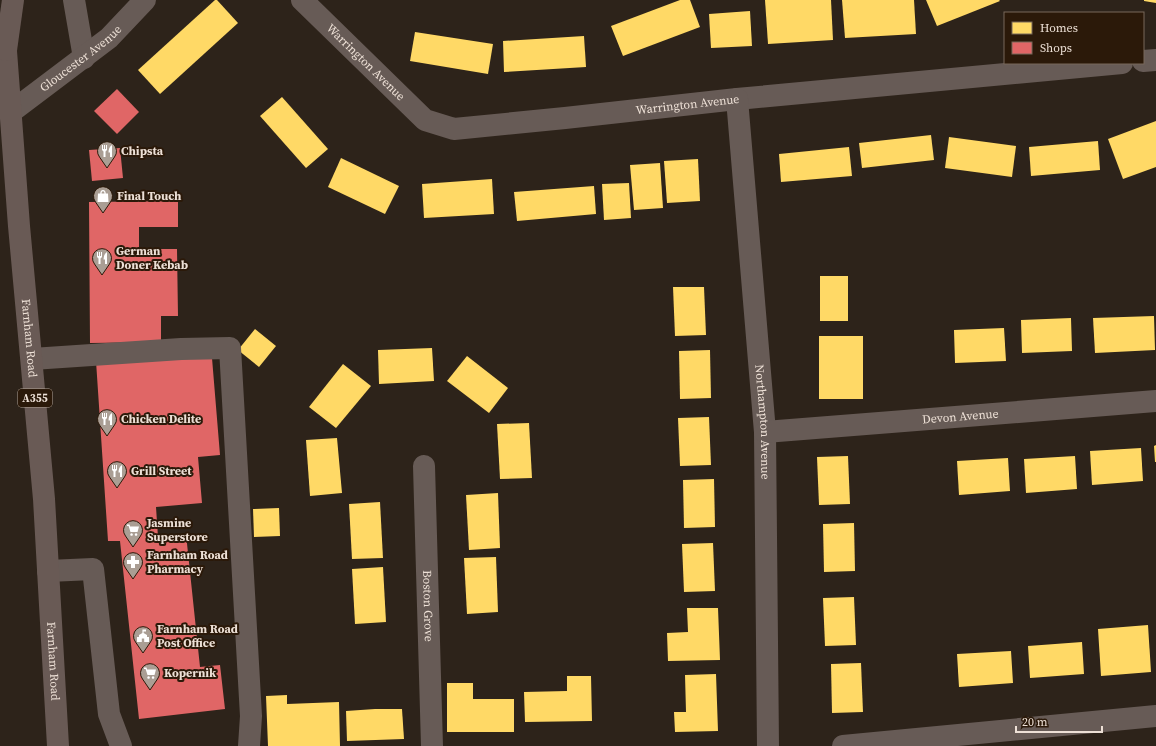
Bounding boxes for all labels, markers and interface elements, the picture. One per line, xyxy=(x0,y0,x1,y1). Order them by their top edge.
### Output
legend xyxy=(1004,12,1144,64)
street label: Warrington Avenue xyxy=(323,20,409,104)
text: Homes xyxy=(1040,20,1078,36)
street label: Gloucester Avenue xyxy=(37,22,125,95)
text: Shops xyxy=(1040,40,1072,56)
street label: Warrington Avenue xyxy=(635,91,740,118)
restaurant icon: Chipsta xyxy=(96,140,118,168)
place label: Chipsta xyxy=(121,143,164,159)
shop icon: Final Touch xyxy=(92,185,114,213)
place label: Final Touch xyxy=(117,188,182,204)
place label: German Doner Kebab xyxy=(116,243,188,273)
restaurant icon: German Doner Kebab xyxy=(91,247,113,275)
street label: Farnham Road xyxy=(18,298,41,378)
street label: Northampton Avenue xyxy=(751,364,773,480)
road number: A355 xyxy=(18,389,52,407)
street label: Devon Avenue xyxy=(922,406,999,428)
restaurant icon: Chicken Delite xyxy=(96,408,118,436)
place label: Chicken Delite xyxy=(121,411,201,427)
restaurant icon: Grill Street xyxy=(106,460,128,488)
place label: Grill Street xyxy=(131,463,192,479)
place label: Jasmine Superstore xyxy=(146,515,208,545)
supermarket icon: Jasmine Superstore xyxy=(122,519,144,547)
place label: Farnham Road Pharmacy xyxy=(147,547,228,577)
pharmacy icon: Farnham Road Pharmacy xyxy=(122,551,144,579)
street label: Boston Grove xyxy=(419,570,437,642)
street label: Farnham Road xyxy=(43,621,63,701)
place label: Farnham Road Post Office xyxy=(157,621,238,651)
public building icon: Farnham Road Post Office xyxy=(132,625,154,653)
supermarket icon: Kopernik xyxy=(139,662,161,690)
place label: Kopernik xyxy=(164,665,217,681)
scale bar xyxy=(1016,708,1102,734)
text: 20 m xyxy=(1022,714,1048,730)

